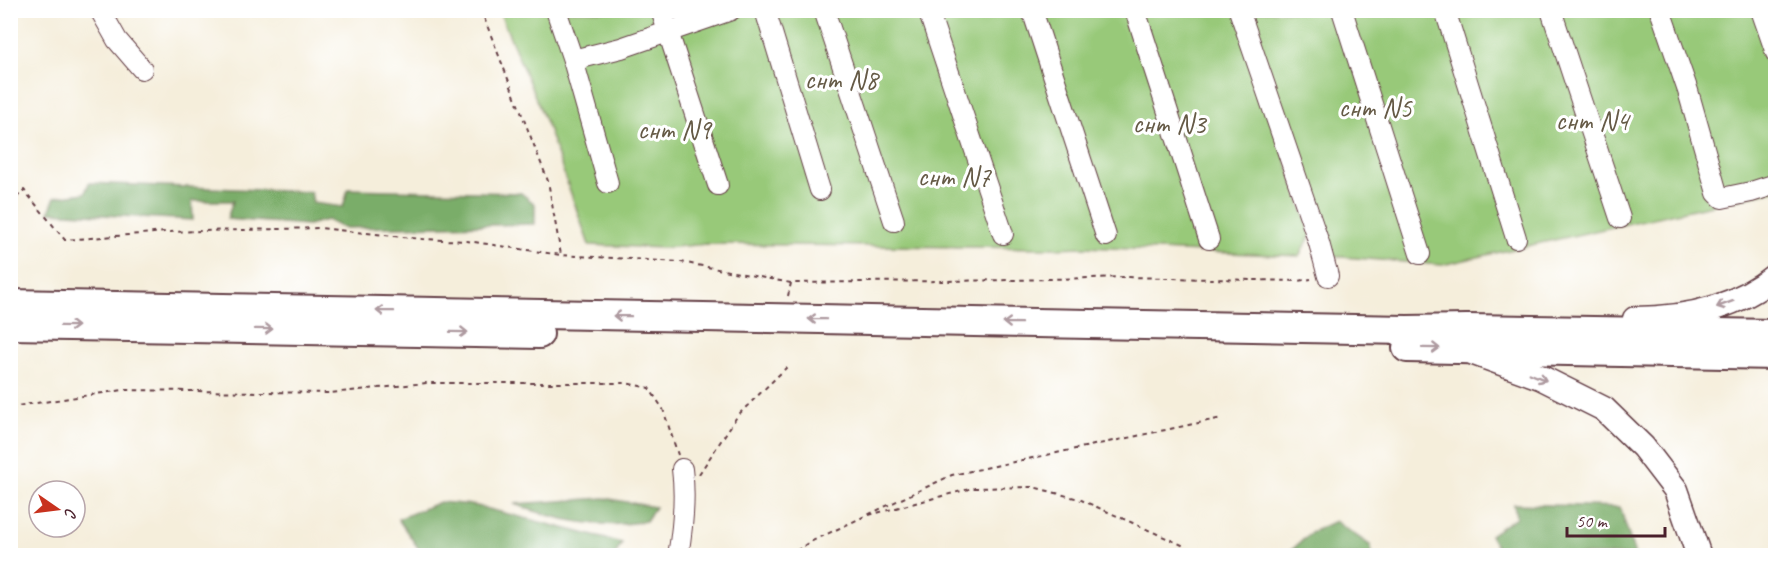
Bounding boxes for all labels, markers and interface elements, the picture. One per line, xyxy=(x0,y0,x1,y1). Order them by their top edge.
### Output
park label: снт N8 xyxy=(805,62,880,97)
park label: снт N5 xyxy=(1339,90,1413,125)
park label: снт N4 xyxy=(1556,103,1631,138)
park label: снт N3 xyxy=(1133,106,1208,141)
park label: снт N9 xyxy=(638,112,713,147)
park label: снт N7 xyxy=(918,159,992,194)
one-way arrow xyxy=(1716,299,1735,310)
one-way arrow xyxy=(376,305,396,317)
one-way arrow xyxy=(613,310,633,321)
one-way arrow xyxy=(808,313,828,325)
one-way arrow xyxy=(1003,317,1023,329)
one-way arrow xyxy=(58,320,78,332)
one-way arrow xyxy=(253,323,273,335)
one-way arrow xyxy=(448,327,468,338)
one-way arrow xyxy=(1420,343,1440,354)
one-way arrow xyxy=(1528,372,1547,383)
north arrow xyxy=(27,479,87,539)
scale bar xyxy=(1567,500,1664,538)
text: С xyxy=(59,506,81,521)
text: 50 m xyxy=(1576,510,1609,532)

